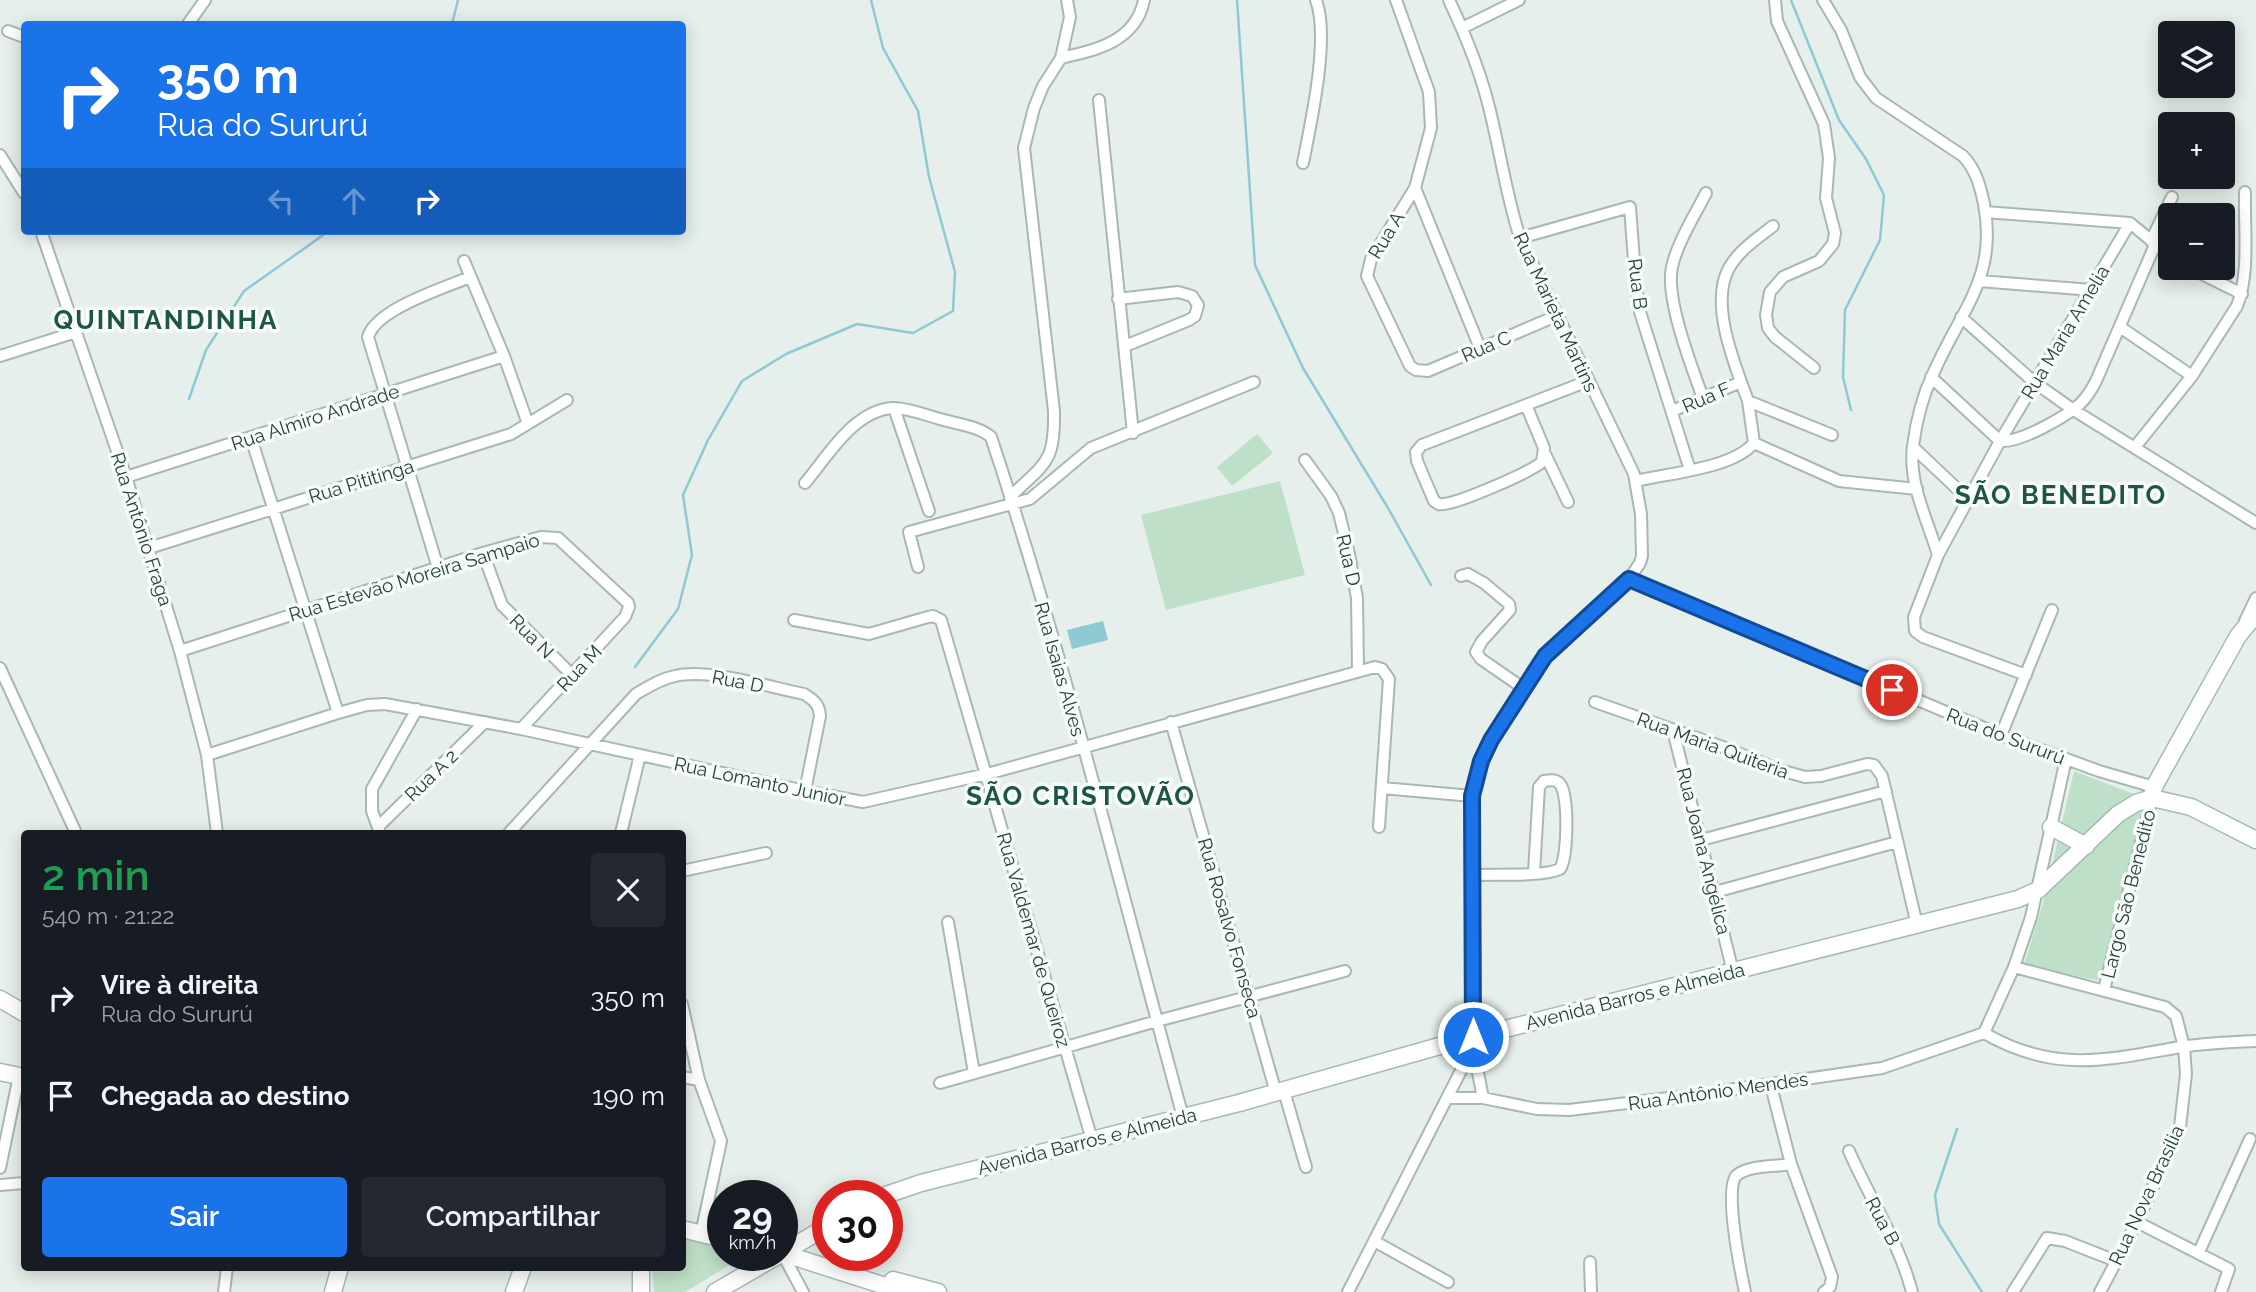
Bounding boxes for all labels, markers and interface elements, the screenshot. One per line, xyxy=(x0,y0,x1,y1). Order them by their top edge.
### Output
map controls xyxy=(2158,21,2235,280)
button: layers xyxy=(2158,21,2235,98)
text: 350 m xyxy=(157,47,299,104)
icon: right xyxy=(42,49,133,140)
text: Rua do Sururú xyxy=(157,106,368,143)
button: + xyxy=(2158,112,2235,189)
icon: left xyxy=(262,182,300,220)
icon: ahead xyxy=(335,182,373,220)
icon: right xyxy=(408,182,446,220)
button: − xyxy=(2158,203,2235,280)
street label: Rua A xyxy=(1363,207,1409,263)
street label: Rua Marieta Martins xyxy=(1509,229,1603,395)
street label: Rua B xyxy=(1624,257,1652,311)
street label: Rua Maria Amelia xyxy=(2016,261,2114,403)
district label: QUINTANDINHA xyxy=(54,305,278,335)
street label: Rua C xyxy=(1458,326,1514,366)
street label: Rua F xyxy=(1679,377,1733,417)
street label: Rua Almiro Andrade xyxy=(228,379,402,455)
street label: Rua Antônio Fraga xyxy=(107,449,177,609)
street label: Rua Pititinga xyxy=(306,455,416,507)
district label: SÃO BENEDITO xyxy=(1955,480,2167,510)
street label: Rua Estevão Moreira Sampaio xyxy=(286,528,542,626)
street label: Rua D xyxy=(1332,532,1366,588)
street label: Rua Isaias Alves xyxy=(1030,599,1090,739)
street label: Rua N xyxy=(505,609,559,663)
street label: Rua M xyxy=(552,640,606,696)
pin xyxy=(1862,660,1922,720)
street label: Rua D xyxy=(710,665,766,697)
icon: arrive xyxy=(1873,671,1911,709)
street label: Rua do Sururú xyxy=(1943,703,2069,769)
street label: Rua Maria Quiteria xyxy=(1634,707,1792,783)
street label: Rua A 2 xyxy=(400,744,462,806)
street label: Rua Lomanto Junior xyxy=(672,752,848,810)
street label: Rua Joana Angélica xyxy=(1673,765,1735,937)
district label: SÃO CRISTOVÃO xyxy=(966,781,1196,811)
street label: Largo São Benedito xyxy=(2096,807,2160,981)
street label: Rua Valdemar de Queiroz xyxy=(993,830,1075,1050)
street label: Rua Rosalvo Fonseca xyxy=(1194,835,1266,1021)
text: 2 min xyxy=(42,851,150,900)
button: close xyxy=(591,853,665,927)
text: 540 m · 21:22 xyxy=(42,902,174,929)
street label: Avenida Barros e Almeida xyxy=(1523,958,1747,1034)
text: Vire à direita xyxy=(101,970,258,1000)
icon: right xyxy=(42,979,80,1017)
text: 350 m xyxy=(591,983,665,1013)
text: Rua do Sururú xyxy=(101,1000,253,1027)
position arrow xyxy=(1436,1000,1510,1074)
street label: Rua Antônio Mendes xyxy=(1626,1067,1810,1115)
icon: arrive xyxy=(42,1077,80,1115)
text: Chegada ao destino xyxy=(101,1081,350,1111)
text: 190 m xyxy=(592,1081,665,1111)
street label: Avenida Barros e Almeida xyxy=(975,1103,1199,1179)
street label: Rua Nova Brasília xyxy=(2104,1122,2188,1268)
button: Sair xyxy=(42,1177,347,1257)
button: Compartilhar xyxy=(361,1177,665,1257)
speed limit sign: 30 xyxy=(812,1180,903,1271)
street label: Rua B xyxy=(1861,1193,1905,1249)
text: 29 xyxy=(732,1196,773,1237)
text: km/h xyxy=(729,1232,776,1253)

